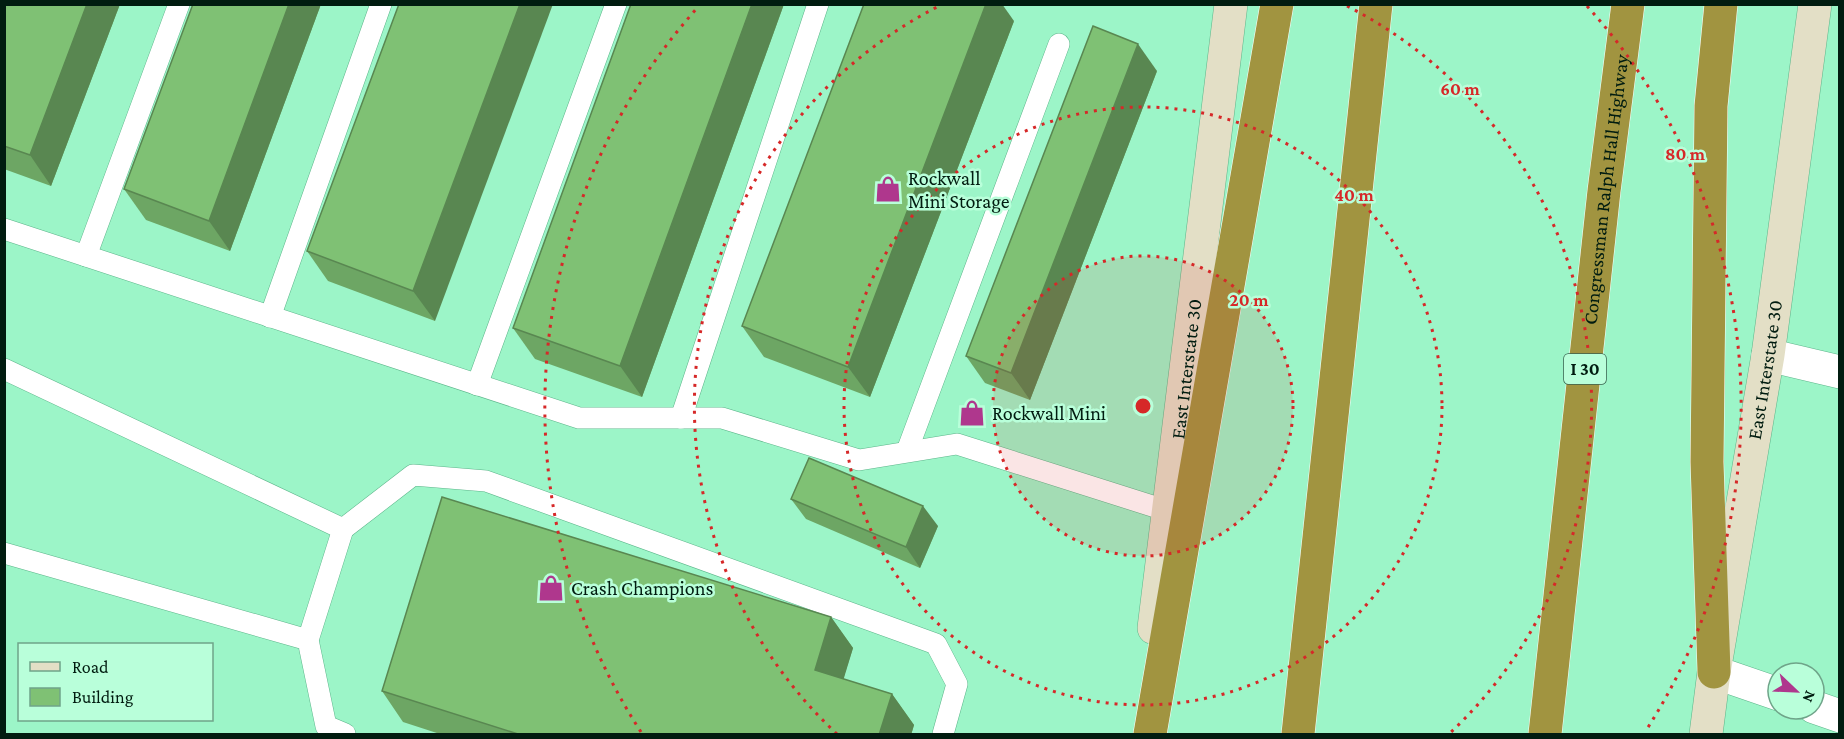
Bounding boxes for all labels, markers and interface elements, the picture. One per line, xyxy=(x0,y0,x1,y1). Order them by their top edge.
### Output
street label: Congressman Ralph Hall Highway xyxy=(1579,52,1634,326)
text: 60 m xyxy=(1440,79,1480,99)
text: 80 m xyxy=(1665,144,1706,164)
place label: Rockwall Mini Storage xyxy=(908,167,1010,213)
shop icon: Rockwall Mini Storage xyxy=(873,174,903,204)
text: 40 m xyxy=(1334,185,1374,205)
text: 20 m xyxy=(1230,290,1269,310)
street label: East Interstate 30 xyxy=(1166,298,1206,440)
street label: East Interstate 30 xyxy=(1743,299,1786,441)
road number: I 30 xyxy=(1564,354,1606,384)
centre of rings xyxy=(1133,396,1153,416)
shop icon: Rockwall Mini xyxy=(957,398,987,428)
place label: Rockwall Mini xyxy=(992,402,1106,424)
shop icon: Crash Champions xyxy=(536,573,566,603)
place label: Crash Champions xyxy=(571,577,713,600)
legend xyxy=(18,643,213,721)
text: Road xyxy=(72,657,109,677)
north arrow xyxy=(1766,661,1826,721)
text: Building xyxy=(72,687,134,707)
text: N xyxy=(1799,688,1819,705)

